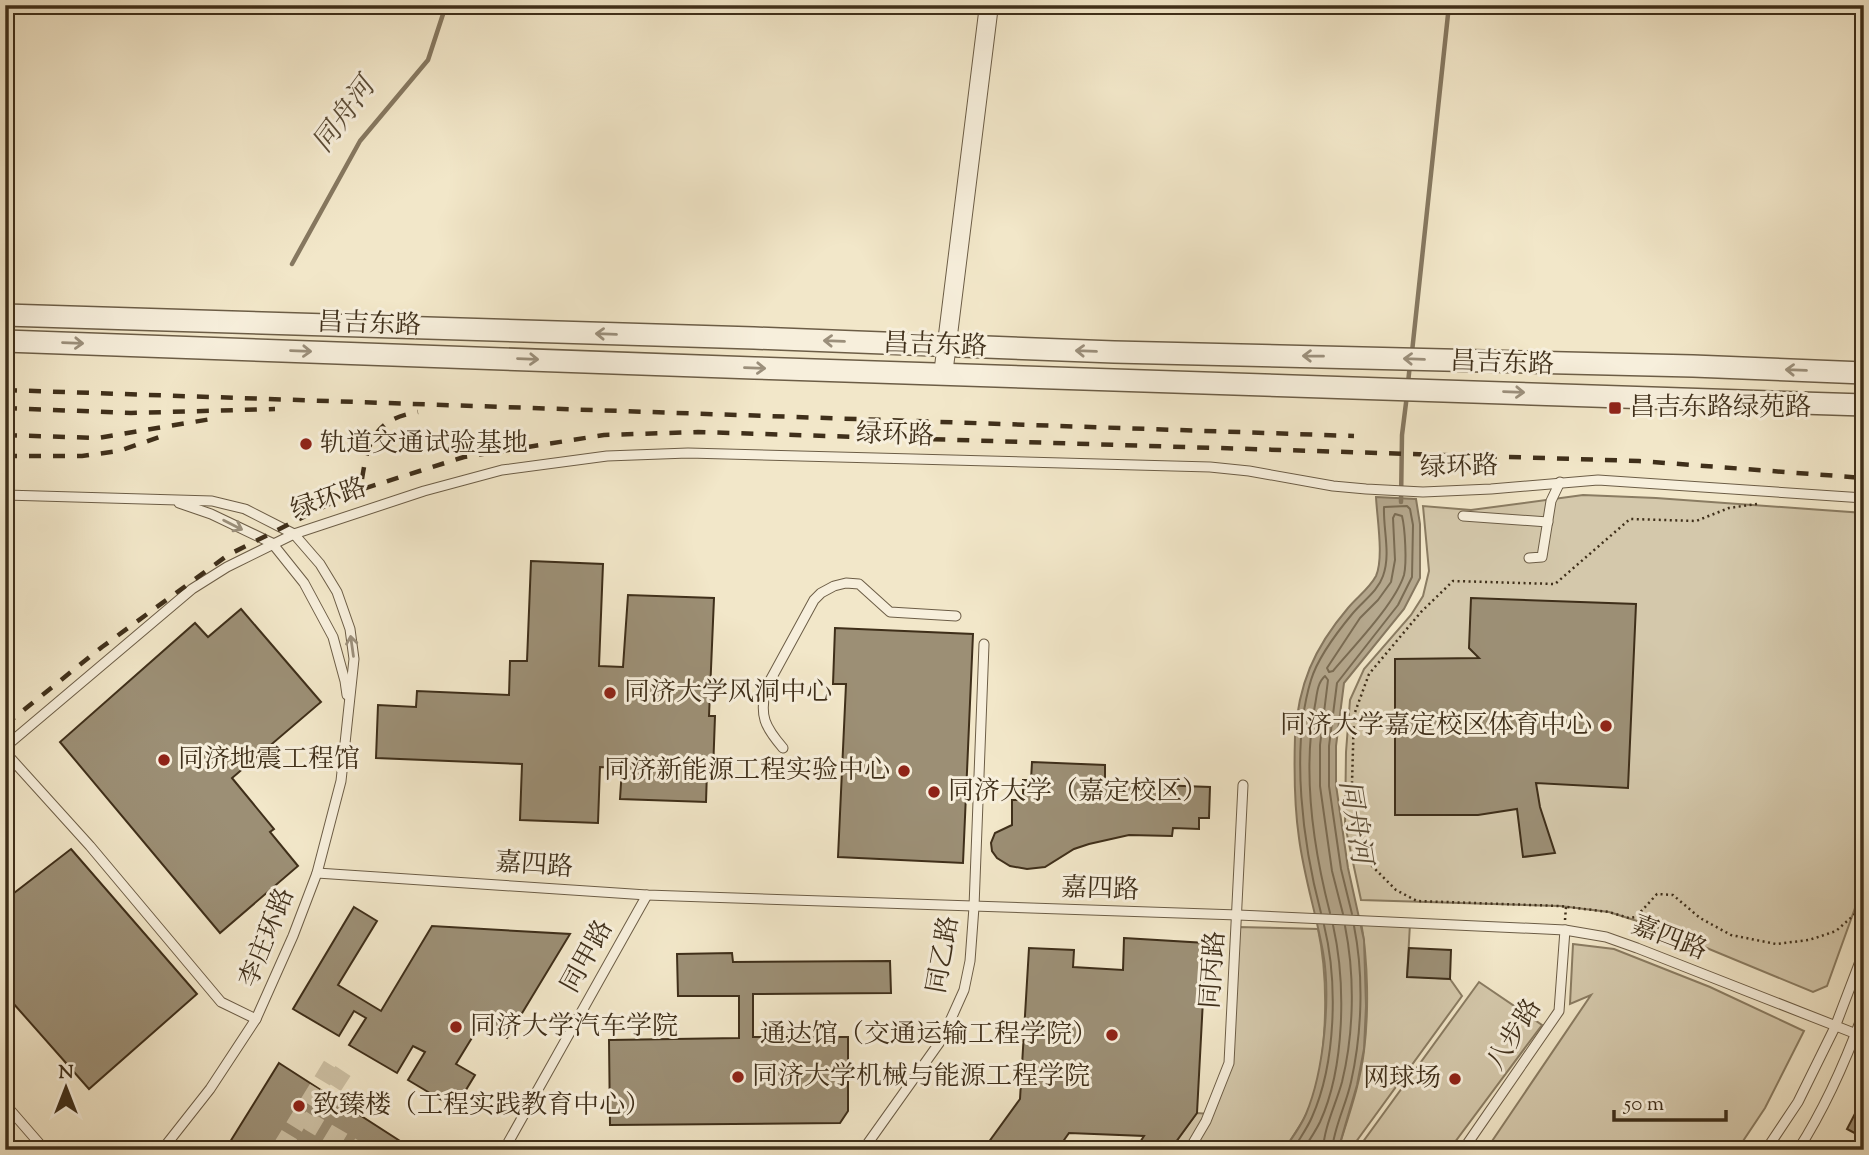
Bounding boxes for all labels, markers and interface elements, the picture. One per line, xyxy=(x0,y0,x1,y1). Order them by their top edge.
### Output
water label: 同舟河 xyxy=(304,66,389,162)
street label: 昌吉东路 xyxy=(316,305,422,345)
street label: 昌吉东路 xyxy=(882,326,988,366)
one-way arrow xyxy=(595,327,618,340)
one-way arrow xyxy=(823,335,846,348)
one-way arrow xyxy=(62,337,85,350)
one-way arrow xyxy=(289,344,312,358)
one-way arrow xyxy=(1074,344,1097,357)
street label: 昌吉东路 xyxy=(1449,344,1555,384)
one-way arrow xyxy=(1302,350,1325,363)
one-way arrow xyxy=(516,352,539,365)
one-way arrow xyxy=(1403,352,1426,365)
one-way arrow xyxy=(744,362,767,375)
one-way arrow xyxy=(1784,364,1807,377)
one-way arrow xyxy=(1502,385,1525,399)
place label: 昌吉东路绿苑路 xyxy=(1629,390,1811,427)
marker: 昌吉东路绿苑路 xyxy=(1607,400,1623,416)
street label: 绿环路 xyxy=(855,416,935,456)
place label: 轨道交通试验基地 xyxy=(320,426,528,463)
marker: 轨道交通试验基地 xyxy=(298,436,314,452)
street label: 绿环路 xyxy=(1419,448,1499,488)
street label: 绿环路 xyxy=(286,470,372,530)
one-way arrow xyxy=(222,518,243,532)
one-way arrow xyxy=(345,635,358,658)
place label: 同济大学风洞中心 xyxy=(624,675,832,712)
marker: 同济大学风洞中心 xyxy=(602,685,618,701)
place label: 同济大学嘉定校区体育中心 xyxy=(1280,708,1592,745)
marker: 同济大学嘉定校区体育中心 xyxy=(1598,718,1614,734)
place label: 同济地震工程馆 xyxy=(178,742,360,779)
marker: 同济地震工程馆 xyxy=(156,752,172,768)
place label: 同济新能源工程实验中心 xyxy=(604,753,890,790)
marker: 同济新能源工程实验中心 xyxy=(896,763,912,779)
place label: 同济大学（嘉定校区） xyxy=(948,774,1208,811)
water label: 同舟河 xyxy=(1328,777,1381,872)
marker: 同济大学（嘉定校区） xyxy=(926,784,942,800)
street label: 嘉四路 xyxy=(494,845,574,887)
street label: 嘉四路 xyxy=(1060,870,1140,910)
street label: 李庄环路 xyxy=(231,883,305,993)
street label: 嘉四路 xyxy=(1626,908,1712,970)
street label: 同乙路 xyxy=(919,913,969,997)
street label: 同甲路 xyxy=(553,914,623,1000)
street label: 同丙路 xyxy=(1193,930,1235,1010)
street label: 八步路 xyxy=(1479,992,1551,1078)
place label: 同济大学汽车学院 xyxy=(470,1009,678,1046)
place label: 通达馆（交通运输工程学院） xyxy=(760,1017,1098,1054)
marker: 同济大学汽车学院 xyxy=(448,1019,464,1035)
marker: 通达馆（交通运输工程学院） xyxy=(1104,1027,1120,1043)
north arrow xyxy=(32,1054,102,1124)
place label: 同济大学机械与能源工程学院 xyxy=(752,1059,1090,1096)
text: N xyxy=(58,1060,74,1087)
place label: 网球场 xyxy=(1363,1061,1441,1098)
marker: 同济大学机械与能源工程学院 xyxy=(730,1069,746,1085)
marker: 网球场 xyxy=(1447,1071,1463,1087)
scale bar xyxy=(1614,1078,1726,1122)
place label: 致臻楼（工程实践教育中心） xyxy=(313,1088,651,1125)
text: 50 m xyxy=(1623,1090,1664,1120)
marker: 致臻楼（工程实践教育中心） xyxy=(291,1098,307,1114)

